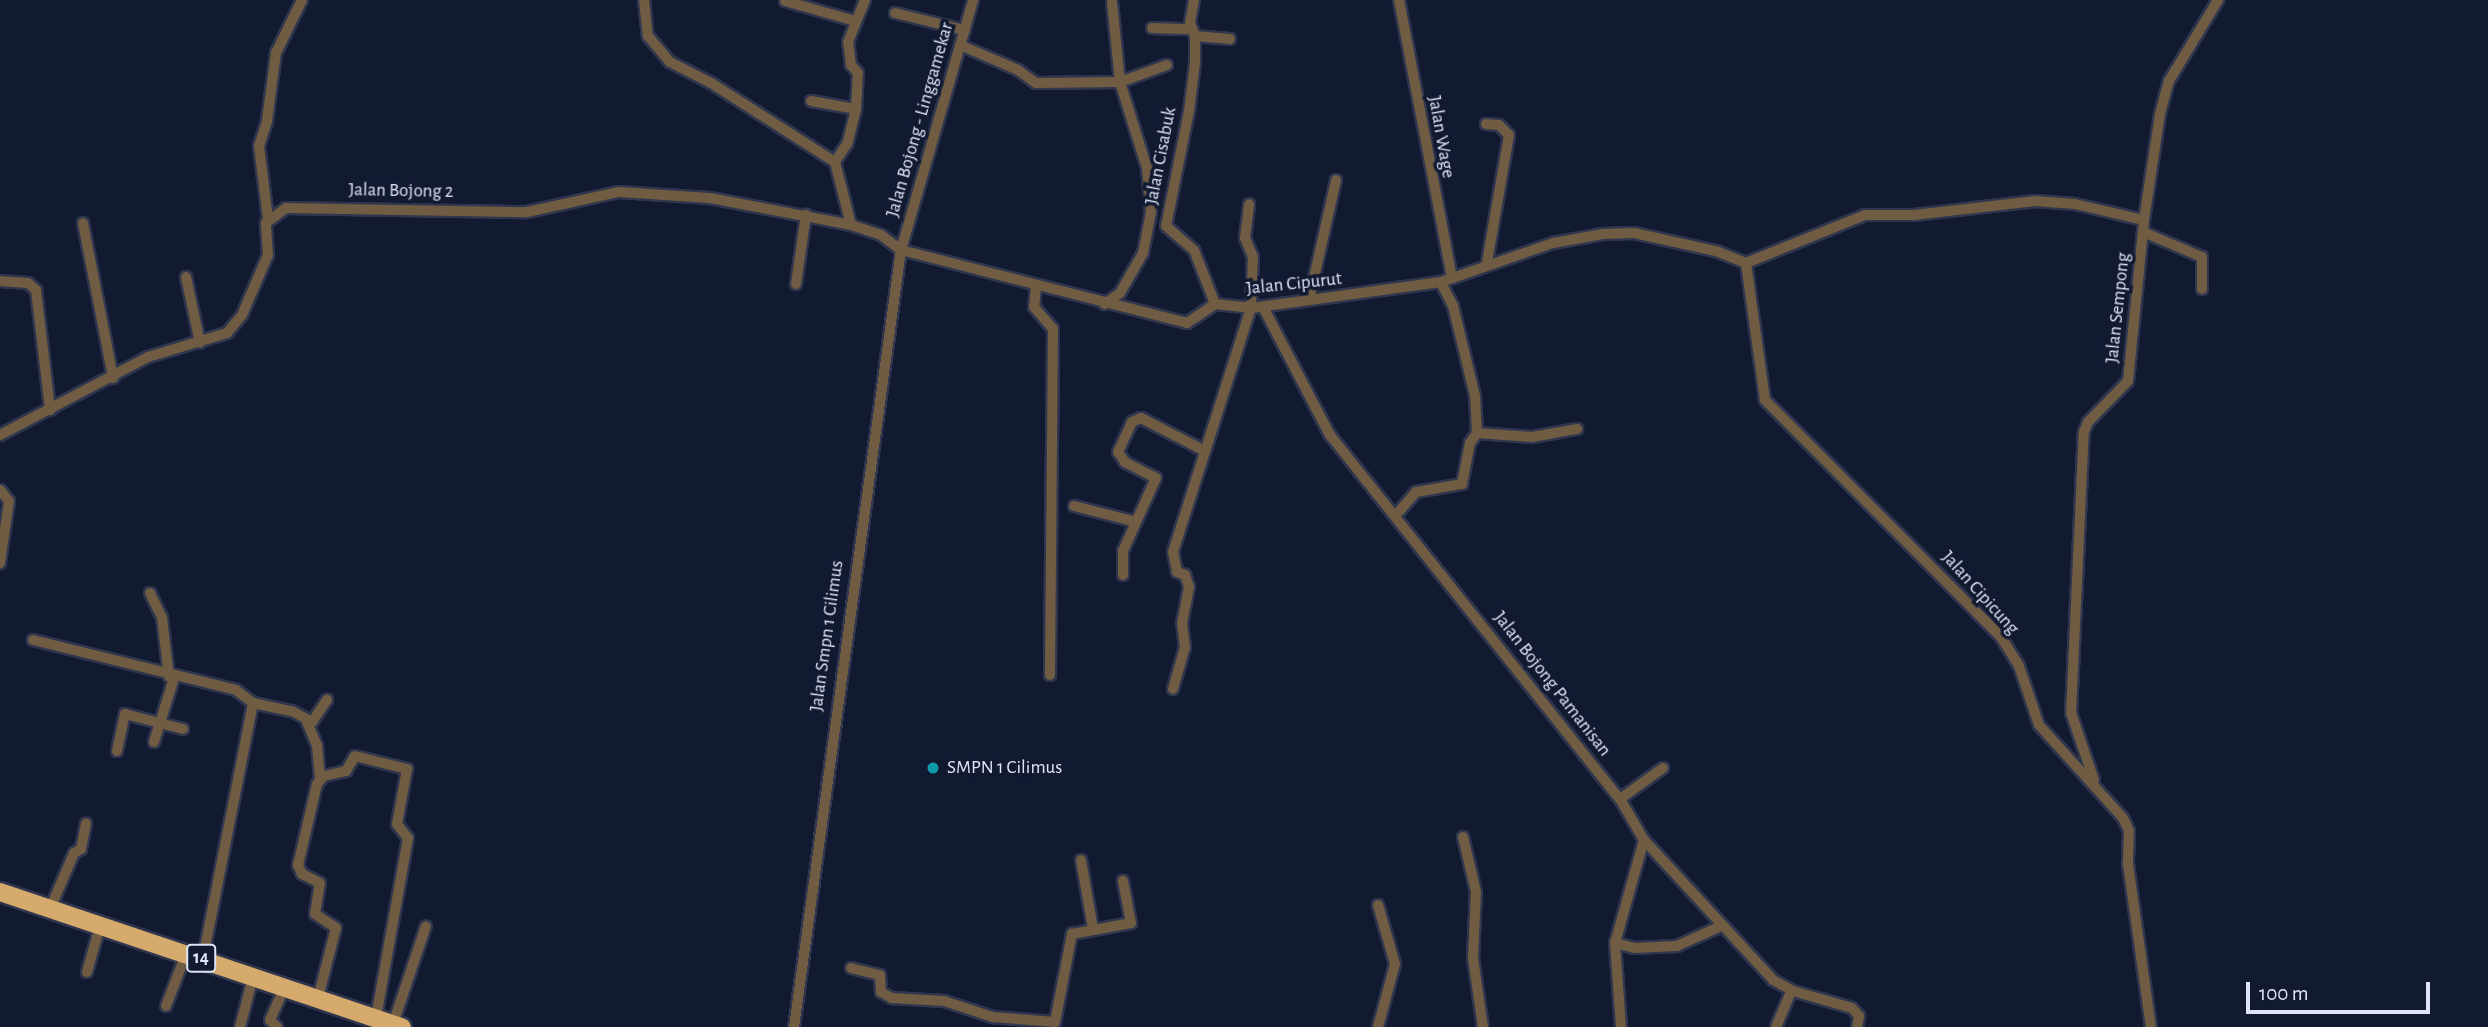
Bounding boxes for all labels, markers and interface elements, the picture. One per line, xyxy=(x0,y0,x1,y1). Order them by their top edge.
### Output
street label: Jalan Bojong - Linggamekar xyxy=(881,20,959,220)
street label: Jalan Wage xyxy=(1423,94,1459,180)
street label: Jalan Cisabuk xyxy=(1140,105,1182,207)
street label: Jalan Bojong 2 xyxy=(348,179,454,203)
street label: Jalan Sempong xyxy=(2101,252,2135,364)
street label: Jalan Cipurut xyxy=(1245,268,1343,300)
street label: Jalan Cipicung xyxy=(1936,546,2024,640)
street label: Jalan Smpn 1 Cilimus xyxy=(805,559,849,713)
street label: Jalan Bojong Pamanisan xyxy=(1488,607,1616,761)
place label: SMPN 1 Cilimus xyxy=(947,757,1062,779)
marker: SMPN 1 Cilimus xyxy=(925,760,941,776)
road number: 14 xyxy=(185,944,217,973)
scale bar xyxy=(2250,968,2434,1012)
text: 100 m xyxy=(2259,983,2309,1004)

